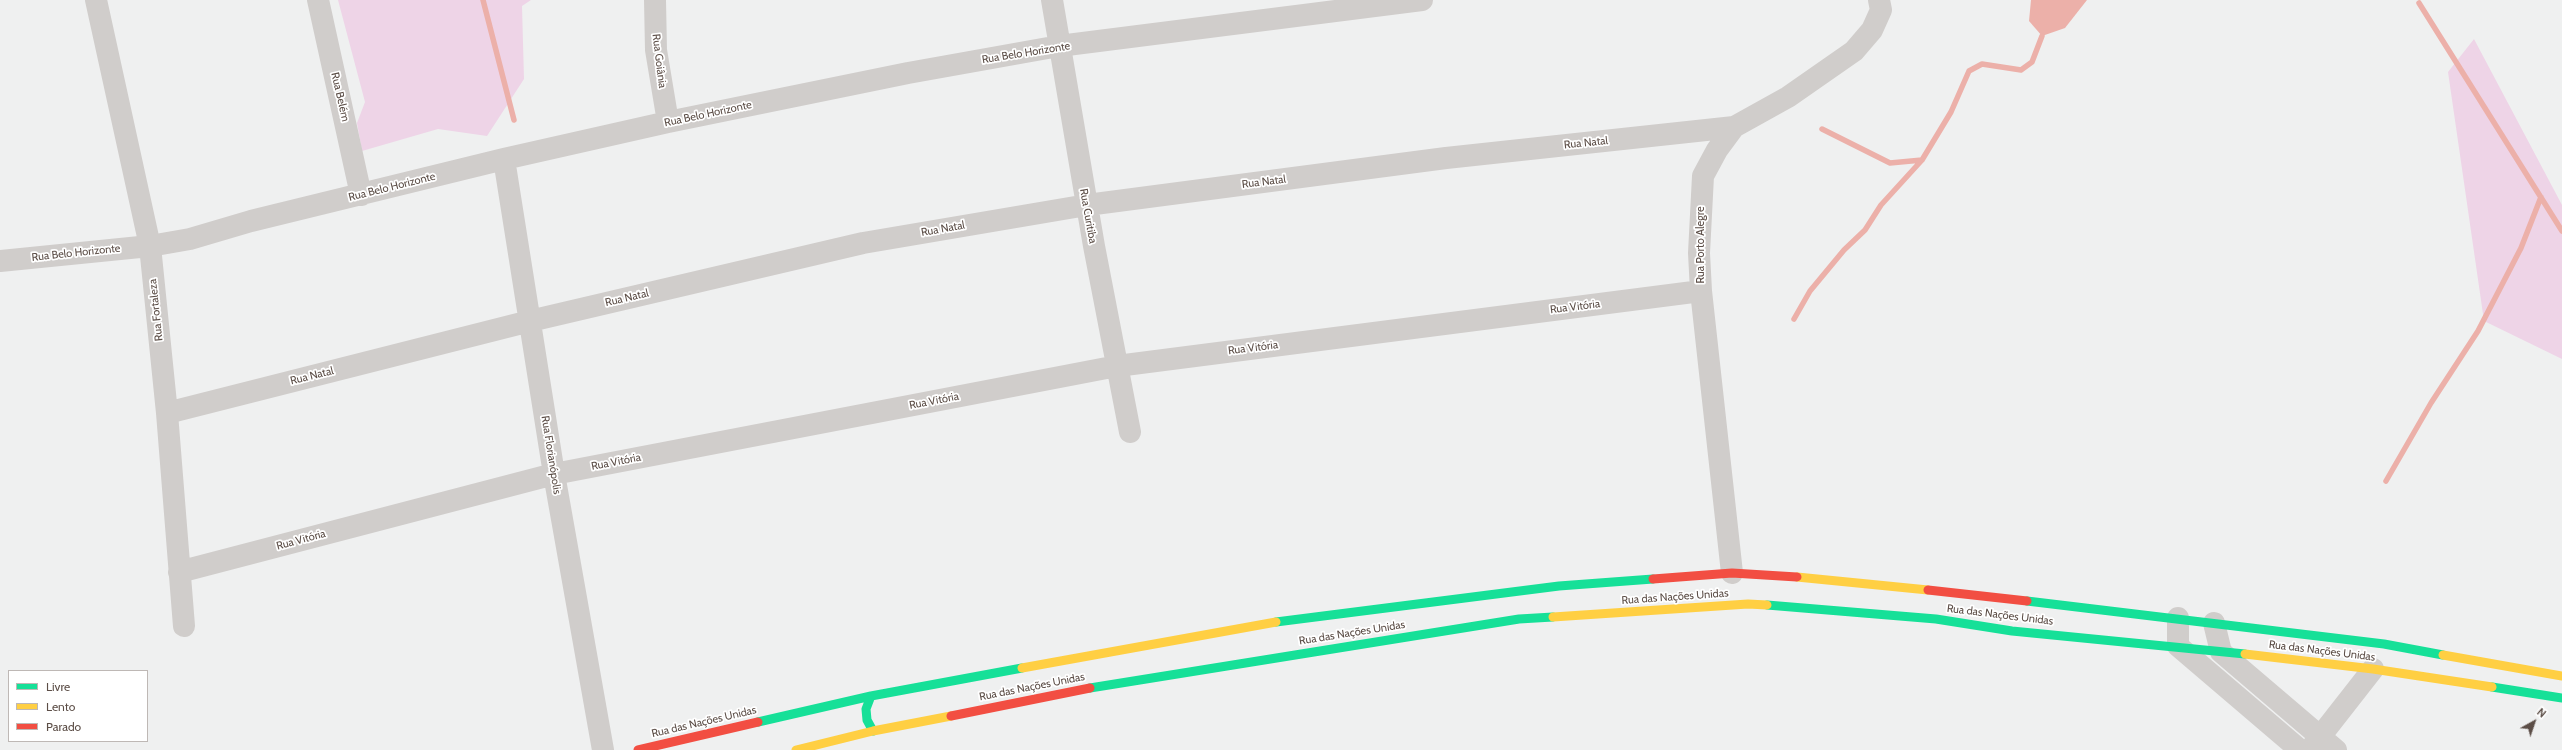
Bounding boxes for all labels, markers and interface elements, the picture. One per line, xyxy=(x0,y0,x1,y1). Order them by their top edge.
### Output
street label: Rua Goiânia xyxy=(649,33,669,89)
street label: Rua Belo Horizonte xyxy=(981,40,1071,66)
street label: Rua Belém xyxy=(328,71,352,123)
street label: Rua Belo Horizonte xyxy=(663,98,753,130)
street label: Rua Natal xyxy=(1563,134,1609,152)
street label: Rua Belo Horizonte xyxy=(347,170,437,204)
street label: Rua Natal xyxy=(1241,173,1287,191)
street label: Rua Curitiba xyxy=(1077,187,1099,245)
street label: Rua Porto Alegre xyxy=(1694,206,1708,284)
street label: Rua Natal xyxy=(920,219,966,239)
street label: Rua Belo Horizonte xyxy=(31,242,121,264)
street label: Rua Fortaleza xyxy=(146,278,166,342)
street label: Rua Natal xyxy=(604,287,650,309)
street label: Rua Vitória xyxy=(1549,297,1601,317)
street label: Rua Vitória xyxy=(1227,338,1279,358)
street label: Rua Natal xyxy=(289,364,335,388)
street label: Rua Vitória xyxy=(908,390,960,412)
street label: Rua Florianópolis xyxy=(538,415,564,495)
street label: Rua Vitória xyxy=(590,451,642,473)
street label: Rua Vitória xyxy=(275,527,327,553)
street label: Rua das Nações Unidas xyxy=(1621,587,1729,607)
street label: Rua das Nações Unidas xyxy=(1946,602,2054,628)
street label: Rua das Nações Unidas xyxy=(1298,618,1406,648)
street label: Rua das Nações Unidas xyxy=(2268,638,2376,664)
legend xyxy=(8,670,148,742)
street label: Rua das Nações Unidas xyxy=(978,670,1086,704)
text: Livre xyxy=(46,679,70,694)
text: Lento xyxy=(46,699,75,714)
north arrow xyxy=(2514,702,2554,742)
street label: Rua das Nações Unidas xyxy=(650,704,758,740)
text: N xyxy=(2534,705,2549,721)
text: Parado xyxy=(46,719,81,734)

